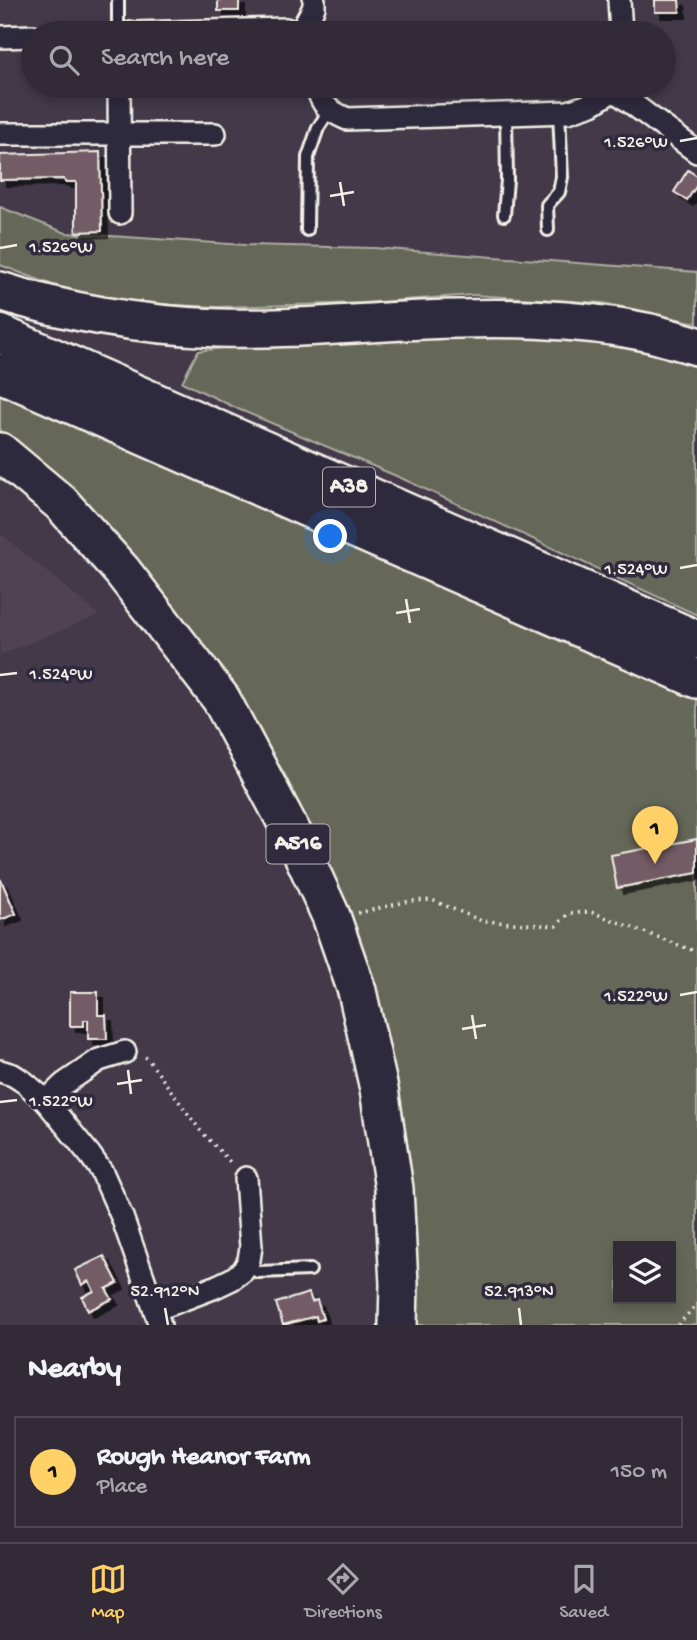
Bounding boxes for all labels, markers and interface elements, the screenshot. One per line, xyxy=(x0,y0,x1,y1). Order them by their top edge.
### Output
search box xyxy=(21,21,676,98)
icon: search xyxy=(45,41,83,79)
text: Search here xyxy=(101,44,229,75)
text: 1.526°W xyxy=(603,133,668,154)
text: 1.526°W xyxy=(28,238,93,259)
road number: A38 xyxy=(323,467,375,506)
your location xyxy=(313,519,347,553)
text: 1.524°W xyxy=(603,560,668,581)
text: 1.524°W xyxy=(28,665,93,686)
pin: 1 xyxy=(632,806,678,864)
road number: A516 xyxy=(266,824,330,864)
text: 1.522°W xyxy=(603,987,668,1008)
text: 1.522°W xyxy=(28,1092,93,1113)
map controls xyxy=(613,1241,676,1304)
button: layers xyxy=(613,1241,676,1304)
text: 52.912°N xyxy=(131,1282,199,1303)
text: 52.913°N xyxy=(484,1282,554,1303)
text: Nearby xyxy=(28,1353,121,1388)
text: Rough Heanor Farm xyxy=(97,1443,311,1474)
text: 1 xyxy=(48,1459,58,1486)
text: 150 m xyxy=(611,1459,667,1486)
text: Place xyxy=(97,1474,147,1501)
tab: Map xyxy=(89,1560,127,1625)
tab: Directions xyxy=(305,1560,382,1625)
tab: Saved xyxy=(559,1560,608,1625)

